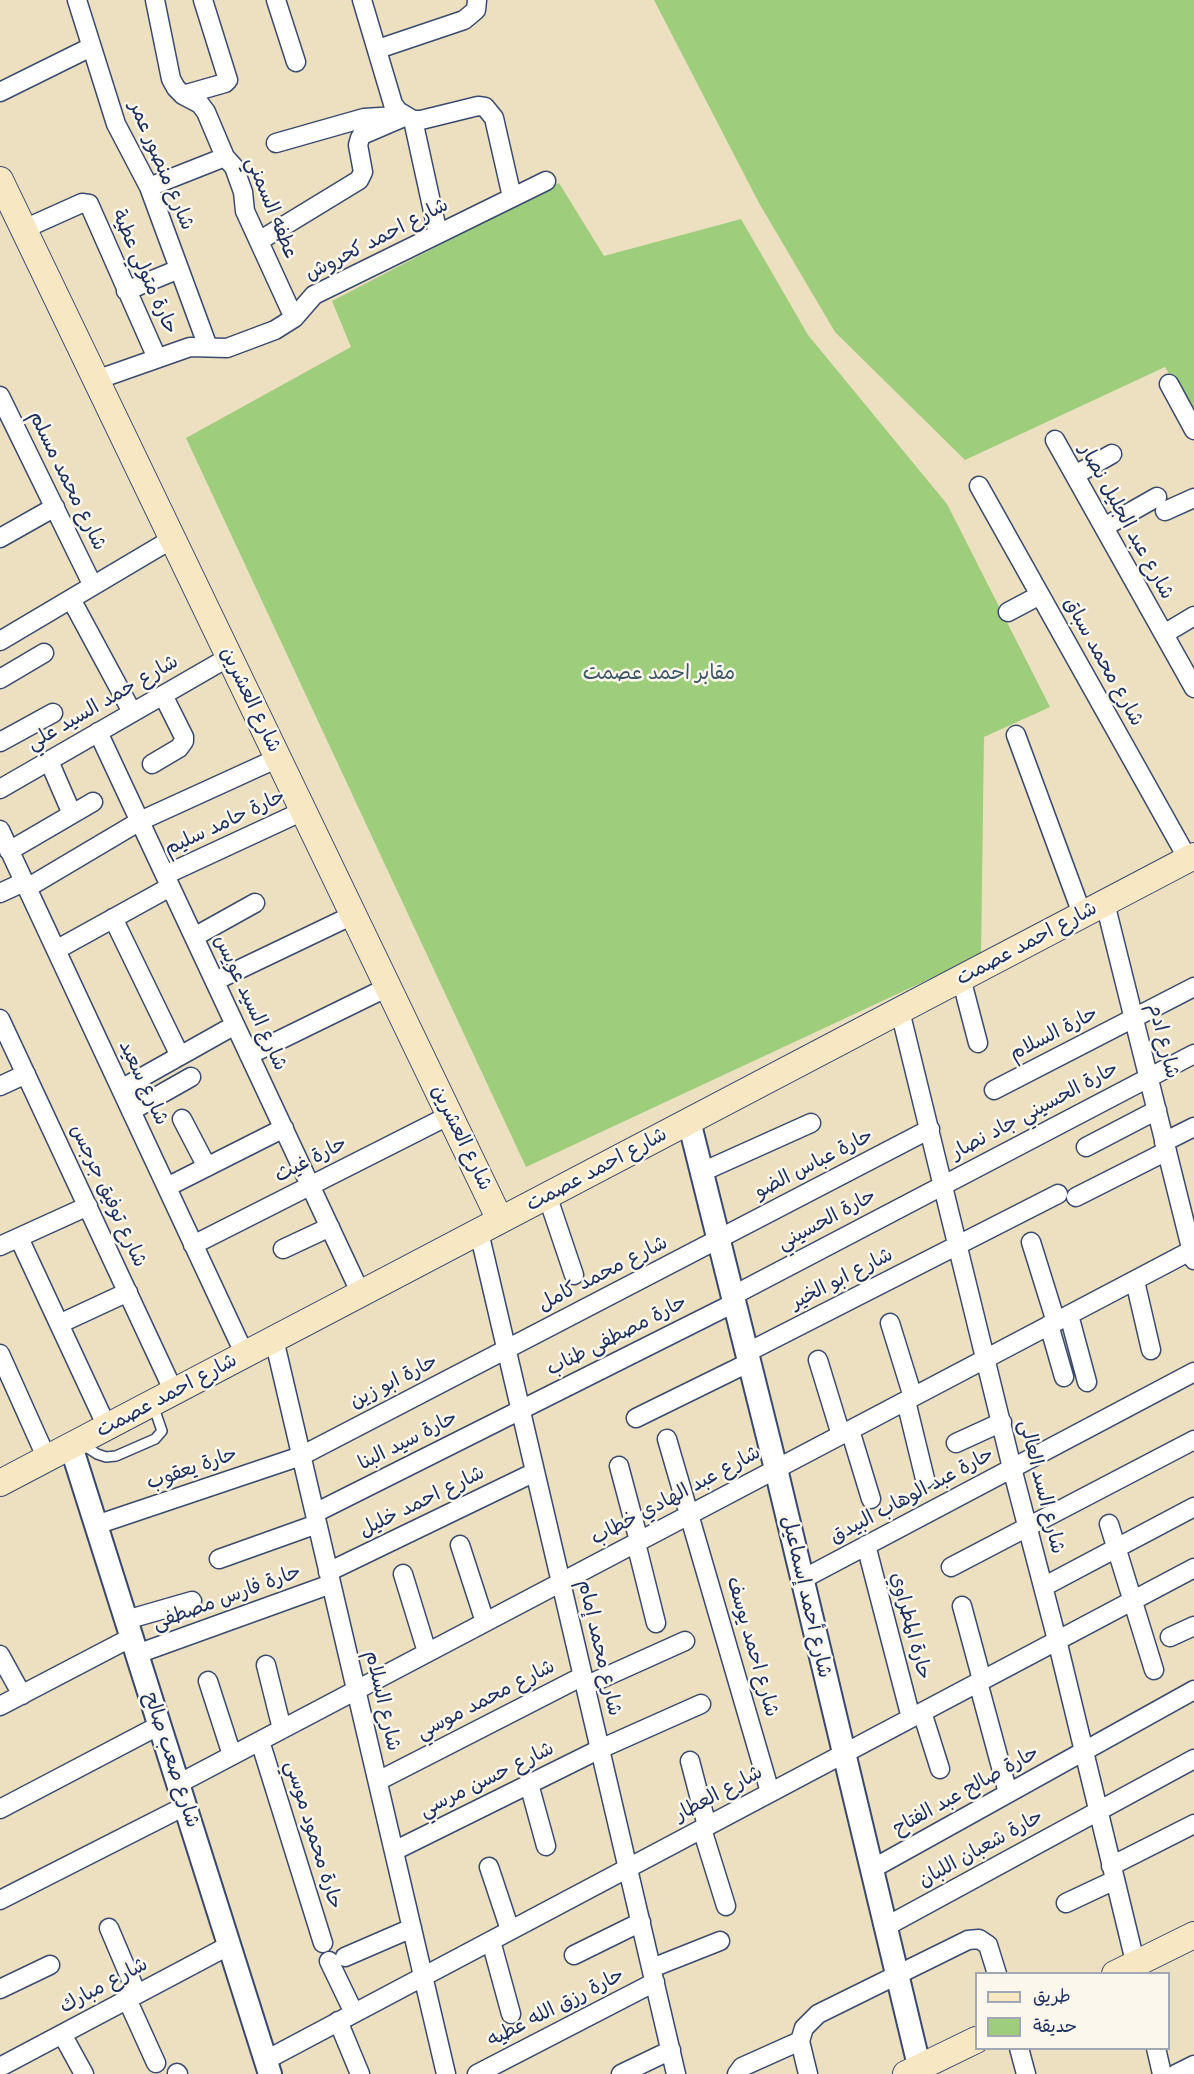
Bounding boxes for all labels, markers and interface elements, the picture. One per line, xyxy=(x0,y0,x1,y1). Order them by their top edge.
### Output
street label: شارع منصور عمر xyxy=(123,98,199,234)
street label: عطفه السمني xyxy=(240,154,302,262)
street label: شارع احمد كحروش xyxy=(301,193,453,287)
street label: حارة متولي عطية xyxy=(106,206,182,338)
street label: شارع محمد مسلم xyxy=(23,407,111,555)
street label: شارع عبد الجليل نصار xyxy=(1073,440,1179,604)
street label: شارع محمد سباق xyxy=(1058,593,1148,731)
street label: شارع العشرين xyxy=(214,643,286,757)
street label: شارع حمد السيد علي xyxy=(23,650,183,756)
park label: مقابر احمد عصمت xyxy=(583,662,735,686)
street label: حارة حامد سليم xyxy=(161,784,289,862)
street label: شارع احمد عصمت xyxy=(953,897,1101,991)
street label: شارع السيد عويس xyxy=(208,931,292,1075)
street label: شارع ادم xyxy=(1142,1001,1184,1081)
street label: حارة السلام xyxy=(1006,1002,1102,1066)
street label: شارع سعيد xyxy=(113,1037,173,1129)
street label: حارة الحسيني جاد نصار xyxy=(947,1057,1123,1165)
street label: شارع العشرين xyxy=(425,1081,497,1195)
street label: شارع توفيق جرجس xyxy=(64,1121,152,1271)
street label: شارع احمد عصمت xyxy=(523,1123,671,1217)
street label: حارة عباس الضو xyxy=(751,1124,877,1204)
street label: حارة غيث xyxy=(271,1132,351,1188)
street label: حارة الحسيني xyxy=(774,1184,880,1256)
street label: شارع محمد كامل xyxy=(534,1231,672,1317)
street label: شارع ابو الخير xyxy=(787,1243,897,1315)
street label: حارة مصطفى طناب xyxy=(543,1290,691,1382)
street label: شارع احمد عصمت xyxy=(93,1349,241,1443)
street label: حارة ابو زين xyxy=(346,1350,442,1414)
street label: حارة سيد البنا xyxy=(354,1406,462,1476)
street label: شارع السد العالى xyxy=(1013,1418,1069,1556)
street label: شارع عبد الهادي خطاب xyxy=(587,1441,765,1551)
street label: حارة يعقوب xyxy=(144,1442,240,1496)
street label: حارة عبد الوهاب البيدق xyxy=(826,1443,998,1549)
street label: شارع احمد خليل xyxy=(355,1461,489,1543)
street label: شارع أحمد إسماعيل xyxy=(776,1514,836,1680)
street label: حارة فارس مصطفى xyxy=(149,1560,305,1636)
street label: حارة المطراوي xyxy=(884,1570,936,1682)
street label: شارع احمد يوسف xyxy=(721,1574,783,1720)
street label: شارع محمد إمام xyxy=(572,1578,626,1718)
street label: شارع السلام xyxy=(359,1648,405,1754)
street label: شارع محمد موسي xyxy=(413,1655,559,1745)
street label: شارع صعب صالح xyxy=(138,1689,204,1831)
street label: شارع حسن مرسي xyxy=(416,1737,558,1823)
street label: حارة صالح عبد الفتاح xyxy=(889,1741,1043,1841)
street label: حارة محمود موسي xyxy=(279,1758,347,1912)
street label: شارع العطار xyxy=(671,1761,767,1827)
street label: حارة شعبان اللبان xyxy=(914,1805,1048,1893)
street label: شارع مبارك xyxy=(56,1953,152,2019)
street label: حارة رزق الله عطيه xyxy=(483,1963,629,2053)
legend xyxy=(975,1972,1170,2050)
text: طريق xyxy=(1033,1986,1071,2007)
text: حديقة xyxy=(1033,2016,1077,2037)

